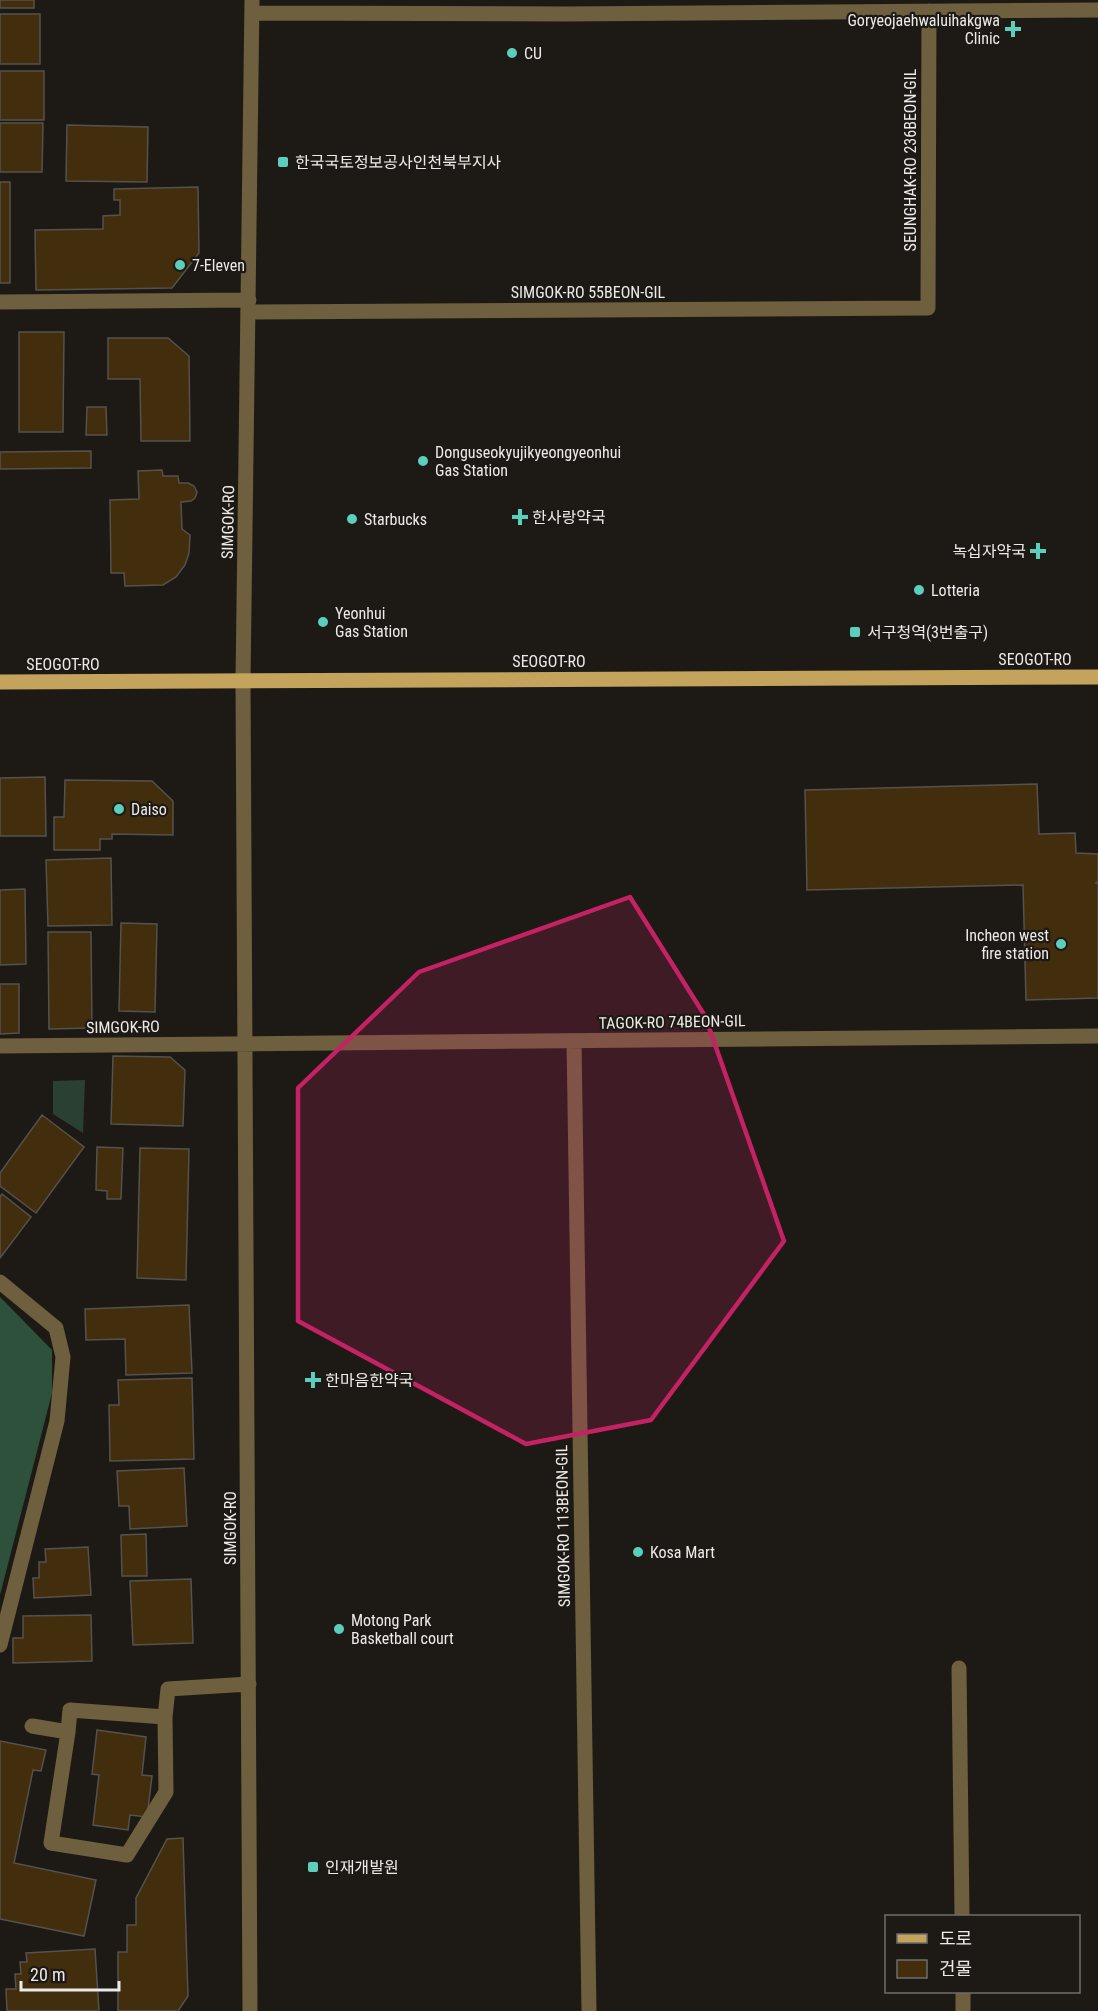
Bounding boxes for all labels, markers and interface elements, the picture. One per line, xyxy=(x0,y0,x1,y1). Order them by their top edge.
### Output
place label: Goryeojaehwaluihakgwa Clinic xyxy=(847,11,1000,48)
marker: Goryeojaehwaluihakgwa Clinic xyxy=(1004,20,1022,38)
place label: CU xyxy=(524,44,542,63)
marker: CU xyxy=(505,46,519,60)
street label: SEUNGHAK-RO 236BEON-GIL xyxy=(901,68,920,251)
place label: 한국국토정보공사인천북부지사 xyxy=(295,153,501,172)
marker: 한국국토정보공사인천북부지사 xyxy=(276,155,290,169)
place label: 7-Eleven xyxy=(192,256,245,275)
marker: 7-Eleven xyxy=(173,258,187,272)
street label: SIMGOK-RO 55BEON-GIL xyxy=(511,283,666,302)
place label: Donguseokyujikyeongyeonhui Gas Station xyxy=(435,443,621,480)
marker: Donguseokyujikyeongyeonhui Gas Station xyxy=(416,454,430,468)
street label: SIMGOK-RO xyxy=(218,485,238,559)
place label: 한사랑약국 xyxy=(532,508,606,527)
place label: Starbucks xyxy=(364,510,427,529)
marker: 한사랑약국 xyxy=(513,510,527,524)
marker: Starbucks xyxy=(345,512,359,526)
place label: 녹십자약국 xyxy=(952,542,1026,561)
marker: 녹십자약국 xyxy=(1031,544,1045,558)
place label: Lotteria xyxy=(931,581,980,600)
marker: Lotteria xyxy=(912,583,926,597)
place label: Yeonhui Gas Station xyxy=(335,604,408,641)
marker: Yeonhui Gas Station xyxy=(316,615,330,629)
place label: 서구청역(3번출구) xyxy=(867,623,988,642)
marker: 서구청역(3번출구) xyxy=(848,625,862,639)
street label: SEOGOT-RO xyxy=(998,650,1072,669)
street label: SEOGOT-RO xyxy=(512,652,586,671)
street label: SEOGOT-RO xyxy=(26,655,100,674)
place label: Daiso xyxy=(131,800,167,819)
marker: Daiso xyxy=(112,802,126,816)
place label: Incheon west fire station xyxy=(965,926,1049,963)
marker: Incheon west fire station xyxy=(1054,937,1068,951)
street label: TAGOK-RO 74BEON-GIL xyxy=(598,1011,746,1033)
street label: SIMGOK-RO xyxy=(86,1017,160,1037)
place label: 한마음한약국 xyxy=(325,1371,413,1390)
marker: 한마음한약국 xyxy=(306,1373,320,1387)
street label: SIMGOK-RO 113BEON-GIL xyxy=(552,1444,574,1607)
street label: SIMGOK-RO xyxy=(221,1491,240,1565)
place label: Kosa Mart xyxy=(650,1543,715,1562)
marker: Kosa Mart xyxy=(631,1545,645,1559)
place label: Motong Park Basketball court xyxy=(351,1611,454,1648)
marker: Motong Park Basketball court xyxy=(332,1622,346,1636)
place label: 인재개발원 xyxy=(325,1858,399,1877)
marker: 인재개발원 xyxy=(306,1860,320,1874)
legend xyxy=(885,1915,1080,1993)
text: 도로 xyxy=(939,1928,972,1949)
scale bar xyxy=(21,1954,118,1992)
text: 건물 xyxy=(939,1958,972,1979)
text: 20 m xyxy=(30,1964,65,1985)

